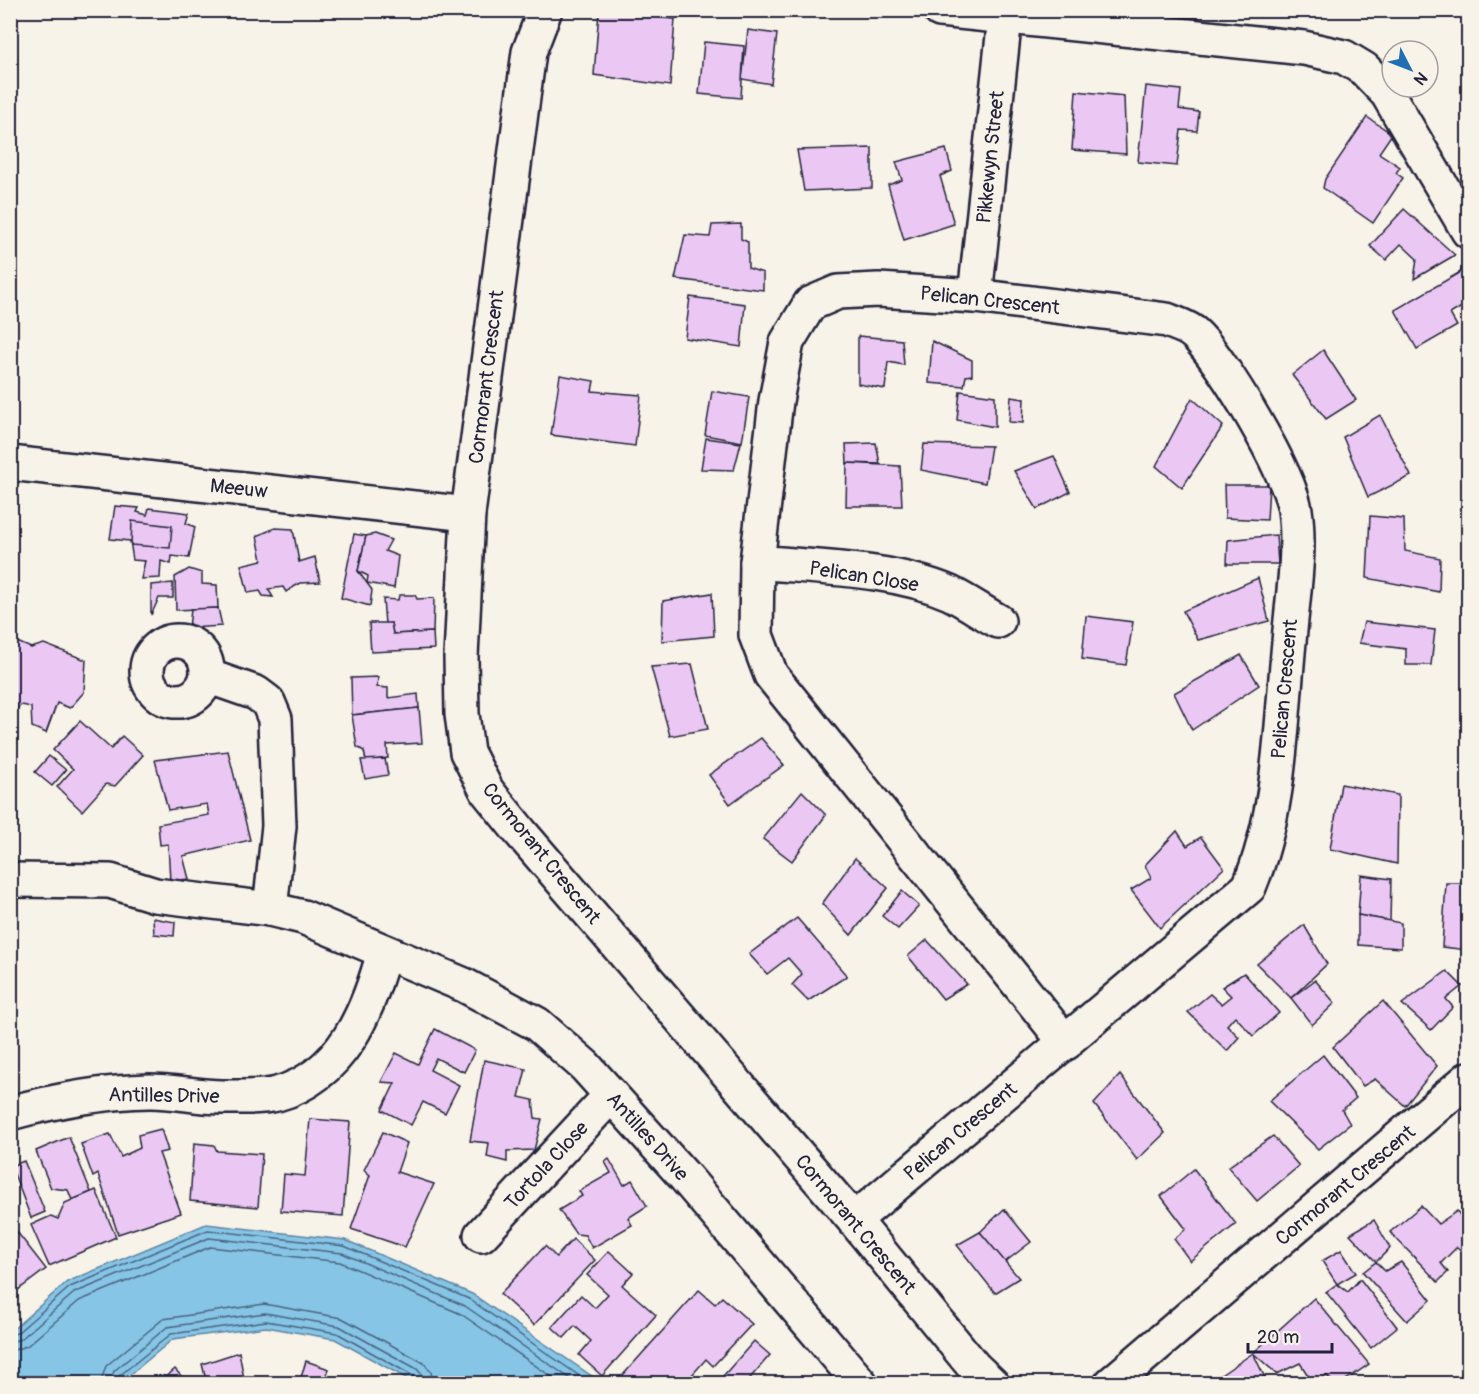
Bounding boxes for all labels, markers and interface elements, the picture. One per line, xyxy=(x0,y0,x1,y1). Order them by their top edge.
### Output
north arrow xyxy=(1380,39,1440,99)
text: N xyxy=(1409,68,1431,89)
street label: Pikkewyn Street xyxy=(971,89,1010,225)
street label: Pelican Crescent xyxy=(919,281,1062,320)
street label: Cormorant Crescent xyxy=(463,288,510,465)
street label: Meeuw xyxy=(209,473,269,504)
street label: Pelican Close xyxy=(807,556,921,597)
street label: Pelican Crescent xyxy=(1266,617,1303,760)
street label: Cormorant Crescent xyxy=(477,778,607,930)
street label: Pelican Crescent xyxy=(899,1076,1023,1186)
street label: Antilles Drive xyxy=(108,1082,220,1109)
street label: Antilles Drive xyxy=(601,1087,694,1186)
street label: Tortola Close xyxy=(499,1116,594,1215)
street label: Cormorant Crescent xyxy=(1270,1119,1421,1251)
street label: Cormorant Crescent xyxy=(790,1149,922,1300)
scale bar xyxy=(1248,1316,1332,1354)
text: 20 m xyxy=(1257,1326,1299,1349)

